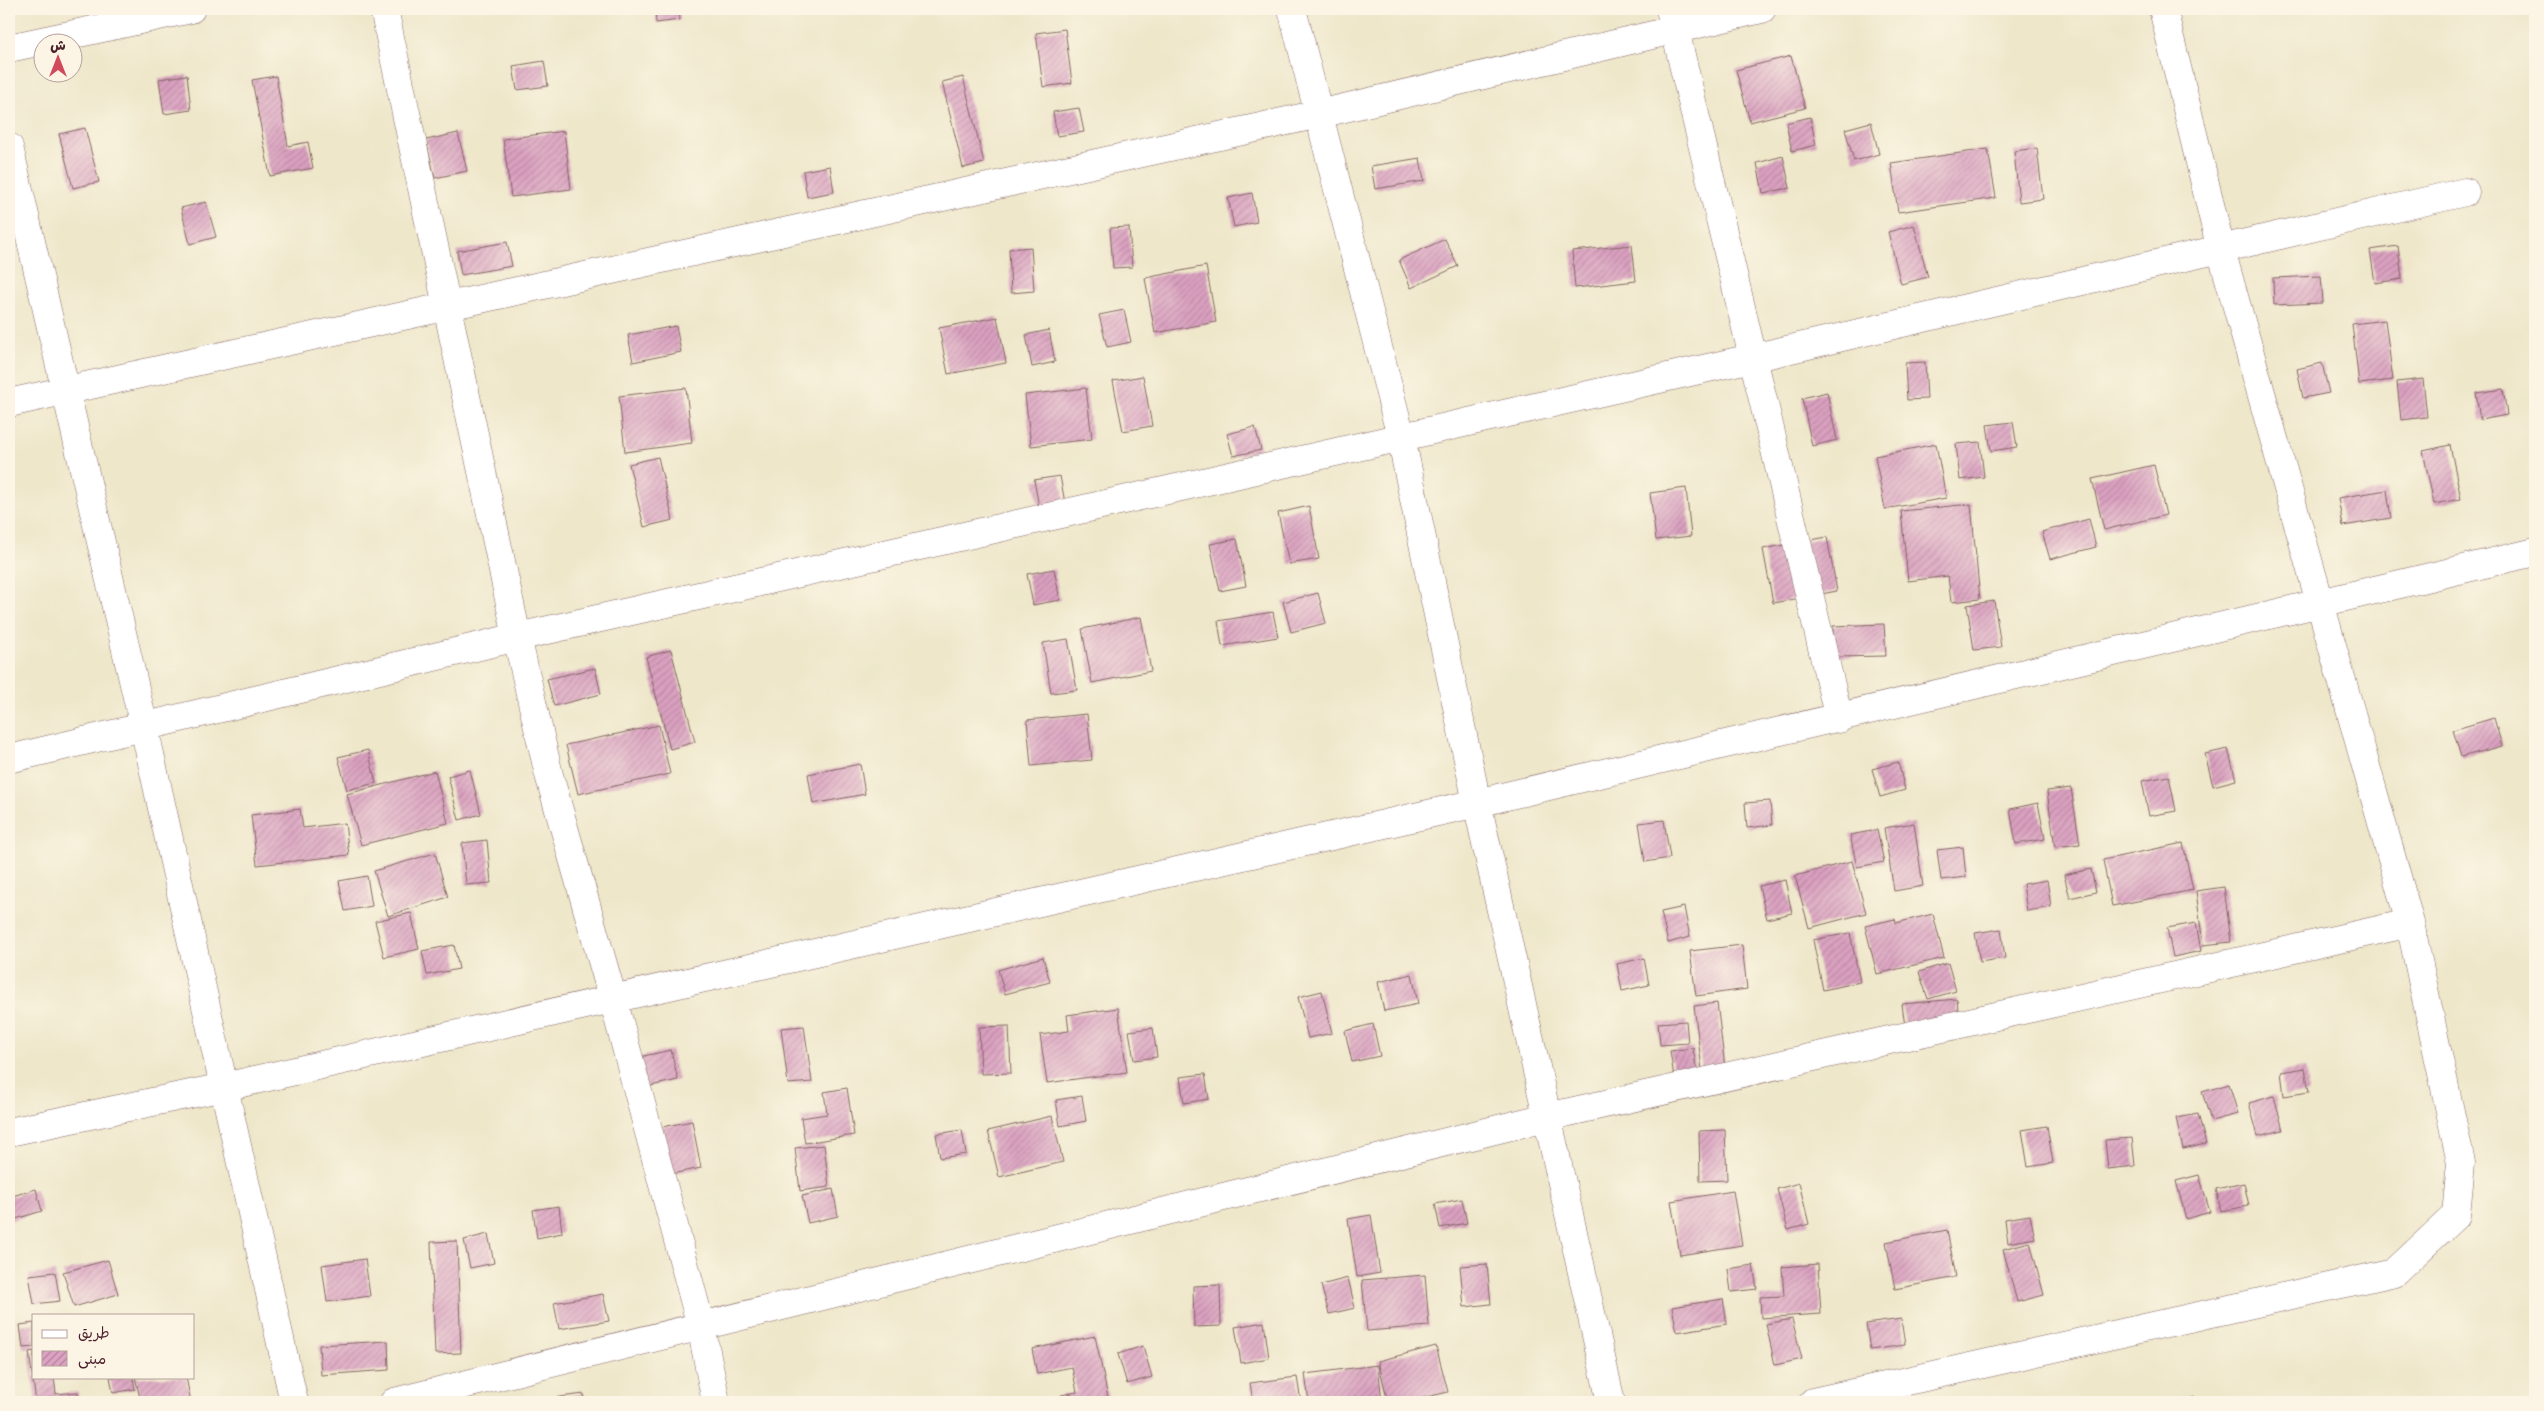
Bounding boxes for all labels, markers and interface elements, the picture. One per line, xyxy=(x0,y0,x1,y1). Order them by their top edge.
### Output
north arrow xyxy=(32,32,82,82)
text: ش xyxy=(50,37,66,57)
legend xyxy=(32,1314,195,1378)
text: طريق xyxy=(78,1324,110,1346)
text: مبنى xyxy=(78,1350,106,1372)

